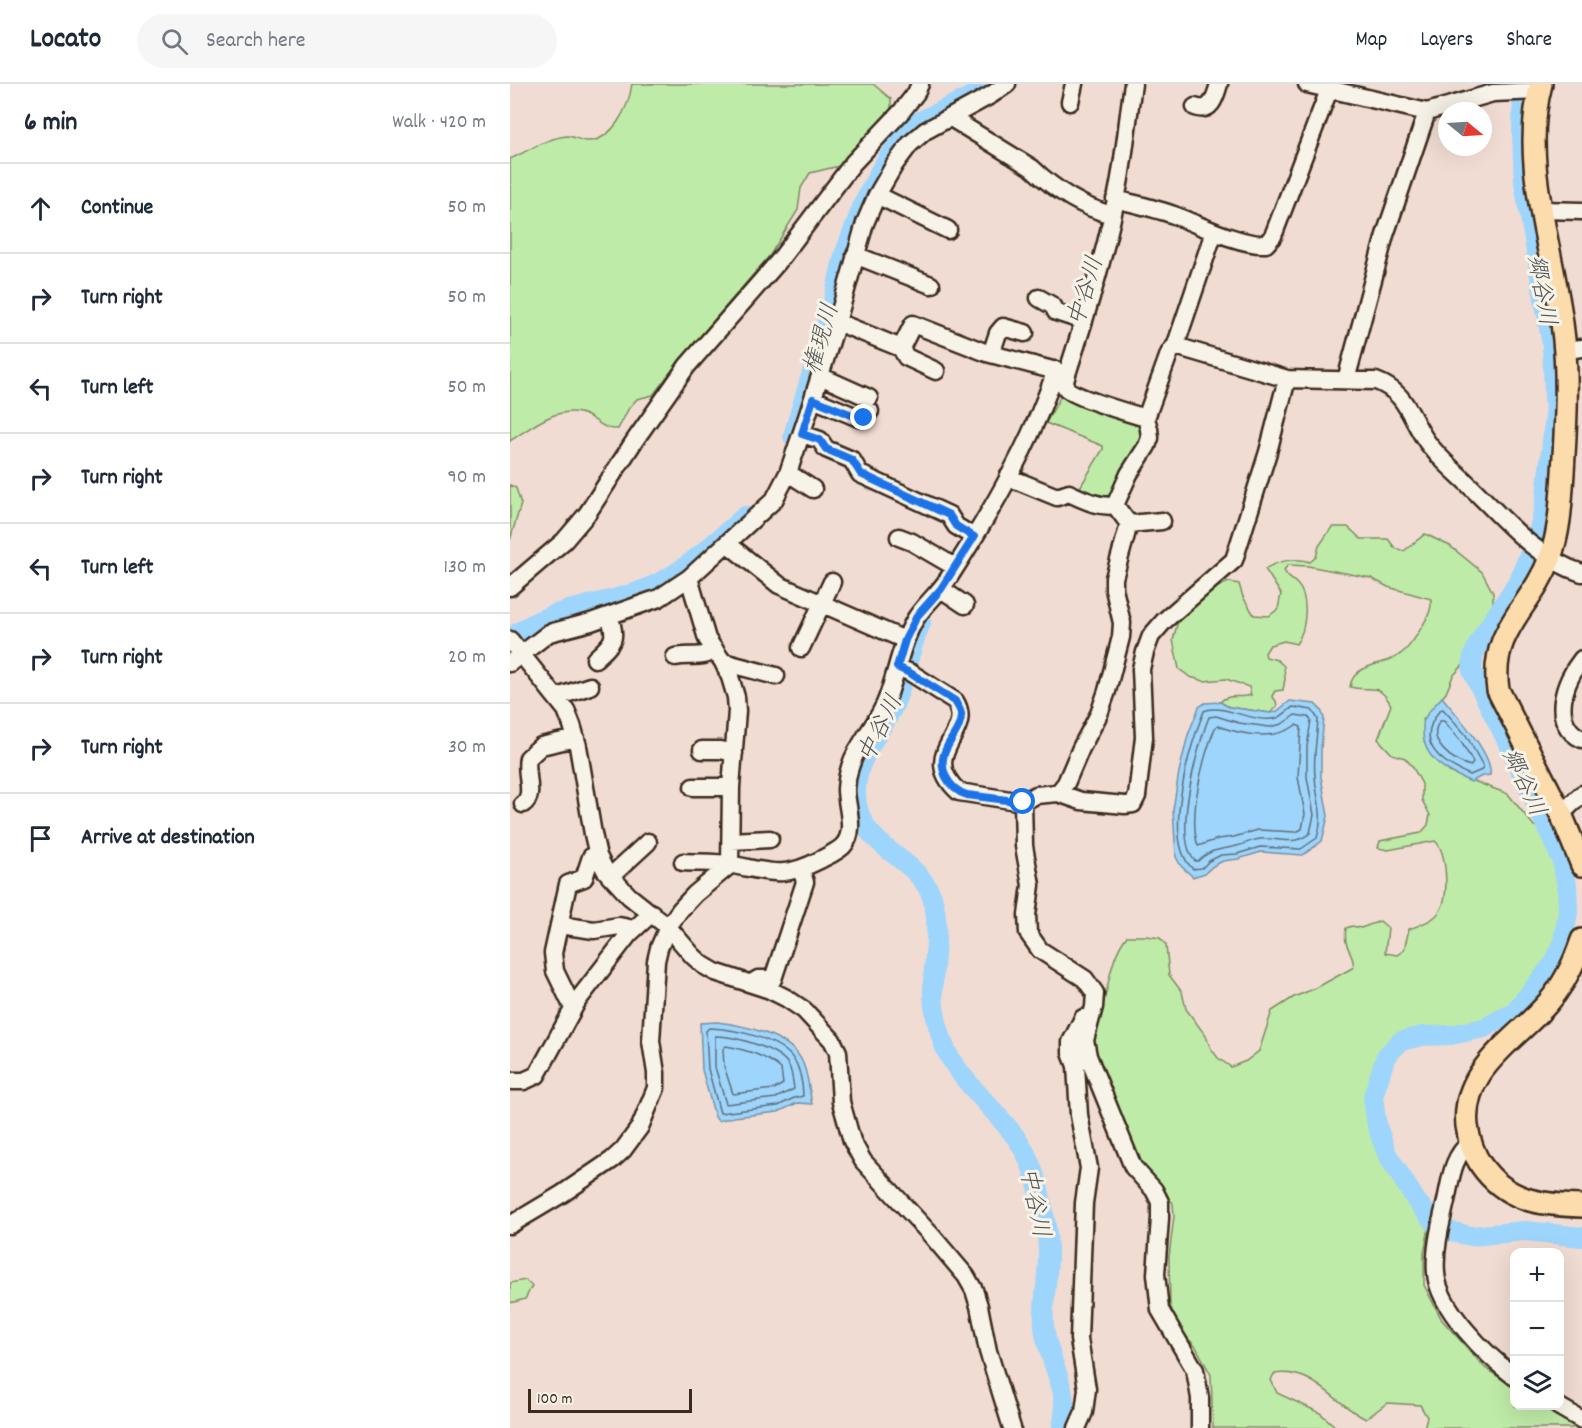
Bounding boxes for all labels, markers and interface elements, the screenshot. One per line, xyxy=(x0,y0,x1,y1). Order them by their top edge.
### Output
search box xyxy=(137,14,557,68)
text: Locato xyxy=(30,21,101,61)
icon: search xyxy=(158,25,191,58)
text: Search here xyxy=(206,26,306,57)
text: Map xyxy=(1356,26,1387,56)
text: Layers xyxy=(1420,26,1473,56)
text: Share xyxy=(1506,26,1552,56)
north arrow xyxy=(1438,102,1492,156)
text: 6 min xyxy=(24,105,77,142)
text: Walk · 420 m xyxy=(392,109,486,137)
icon: ahead xyxy=(24,192,57,225)
text: Continue xyxy=(81,193,153,224)
text: 50 m xyxy=(448,194,486,222)
water label: 中谷川 xyxy=(1060,252,1114,331)
water label: 郷谷川 xyxy=(1517,252,1563,329)
icon: right xyxy=(24,282,57,315)
text: Turn right xyxy=(81,283,163,314)
text: 50 m xyxy=(448,284,486,312)
water label: 権現川 xyxy=(797,300,849,378)
icon: left xyxy=(24,372,57,405)
text: Turn left xyxy=(81,373,153,404)
text: 50 m xyxy=(448,374,486,402)
route end xyxy=(850,404,876,430)
icon: right xyxy=(24,462,57,495)
text: Turn right xyxy=(81,463,163,494)
text: 90 m xyxy=(448,464,486,492)
icon: left xyxy=(24,552,57,585)
text: Turn left xyxy=(81,553,153,584)
text: 130 m xyxy=(444,554,486,582)
icon: right xyxy=(24,642,57,675)
text: Turn right xyxy=(81,643,163,674)
text: 20 m xyxy=(448,644,486,672)
water label: 中谷川 xyxy=(851,690,913,769)
icon: right xyxy=(24,732,57,765)
text: Turn right xyxy=(81,733,163,764)
text: 30 m xyxy=(448,734,486,762)
water label: 郷谷川 xyxy=(1492,743,1553,823)
route start xyxy=(1009,788,1035,814)
icon: arrive xyxy=(24,822,57,855)
text: Arrive at destination xyxy=(81,823,255,854)
water label: 中谷川 xyxy=(1009,1164,1057,1241)
map controls xyxy=(1510,1248,1564,1410)
button: + xyxy=(1510,1248,1564,1302)
button: − xyxy=(1510,1302,1564,1356)
button: layers xyxy=(1510,1356,1564,1410)
scale bar xyxy=(528,1386,692,1414)
text: 100 m xyxy=(537,1388,573,1411)

